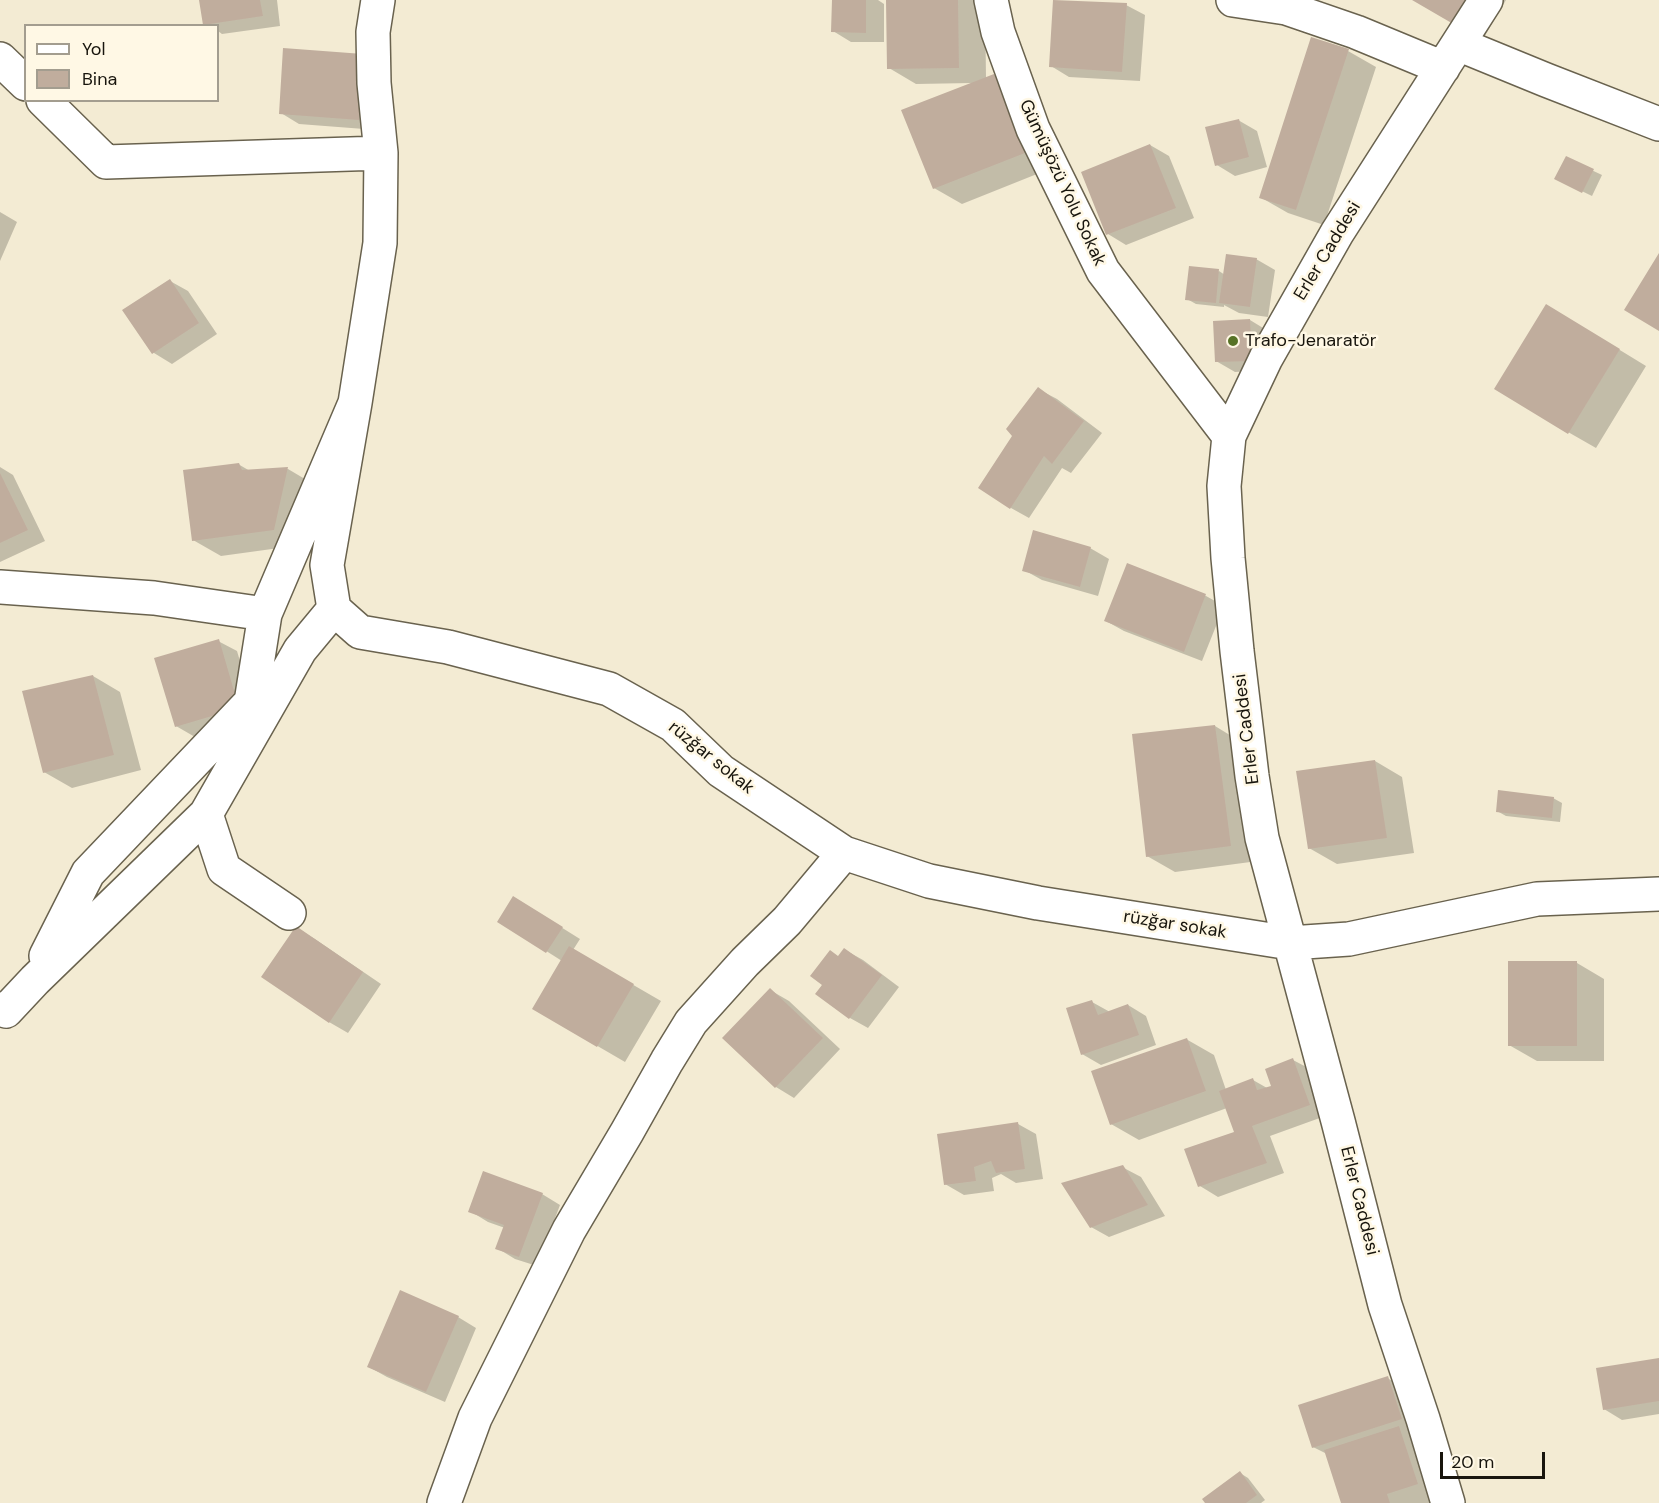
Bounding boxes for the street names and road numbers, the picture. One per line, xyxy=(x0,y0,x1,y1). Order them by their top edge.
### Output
street label: Gümüşözü Yolu Sokak xyxy=(1014,96,1110,270)
street label: Erler Caddesi xyxy=(1290,198,1366,304)
street label: Erler Caddesi xyxy=(1229,672,1265,786)
street label: rüzğar sokak xyxy=(664,717,758,799)
street label: rüzğar sokak xyxy=(1122,906,1228,944)
street label: Erler Caddesi xyxy=(1335,1144,1383,1258)

